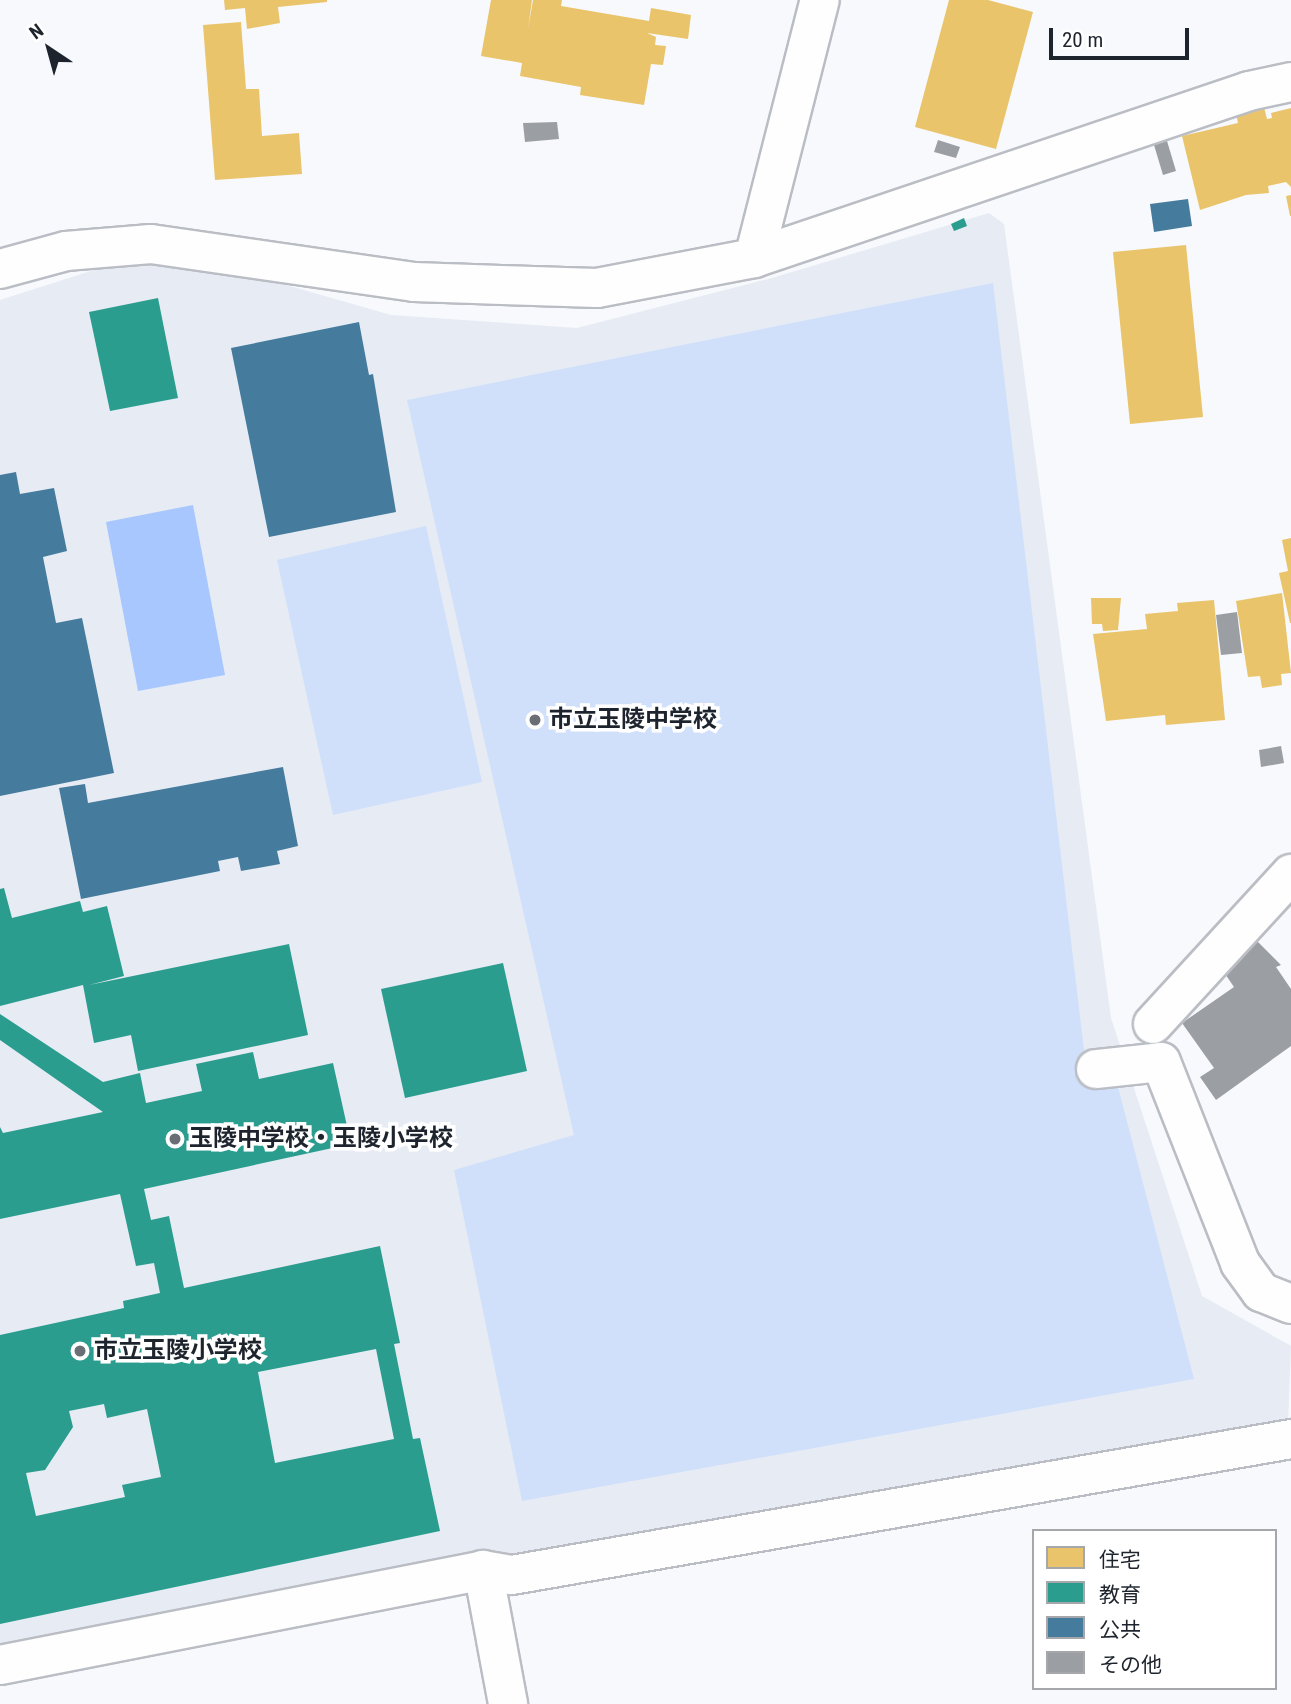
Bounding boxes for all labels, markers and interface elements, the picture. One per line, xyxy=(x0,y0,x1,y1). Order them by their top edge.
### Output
north arrow xyxy=(14,14,84,84)
scale bar xyxy=(1053,14,1193,58)
text: N xyxy=(25,19,48,44)
text: 20 m xyxy=(1062,28,1103,52)
place label: 市立玉陵中学校 xyxy=(549,706,717,734)
marker: 市立玉陵中学校 xyxy=(527,712,543,728)
place label: 玉陵中学校・玉陵小学校 xyxy=(189,1125,453,1153)
marker: 玉陵中学校・玉陵小学校 xyxy=(167,1131,183,1147)
place label: 市立玉陵小学校 xyxy=(94,1337,262,1365)
marker: 市立玉陵小学校 xyxy=(72,1343,88,1359)
legend xyxy=(1032,1529,1277,1690)
text: 住宅 xyxy=(1099,1548,1141,1572)
text: 教育 xyxy=(1099,1583,1141,1607)
text: 公共 xyxy=(1099,1618,1141,1642)
text: その他 xyxy=(1099,1653,1162,1677)

